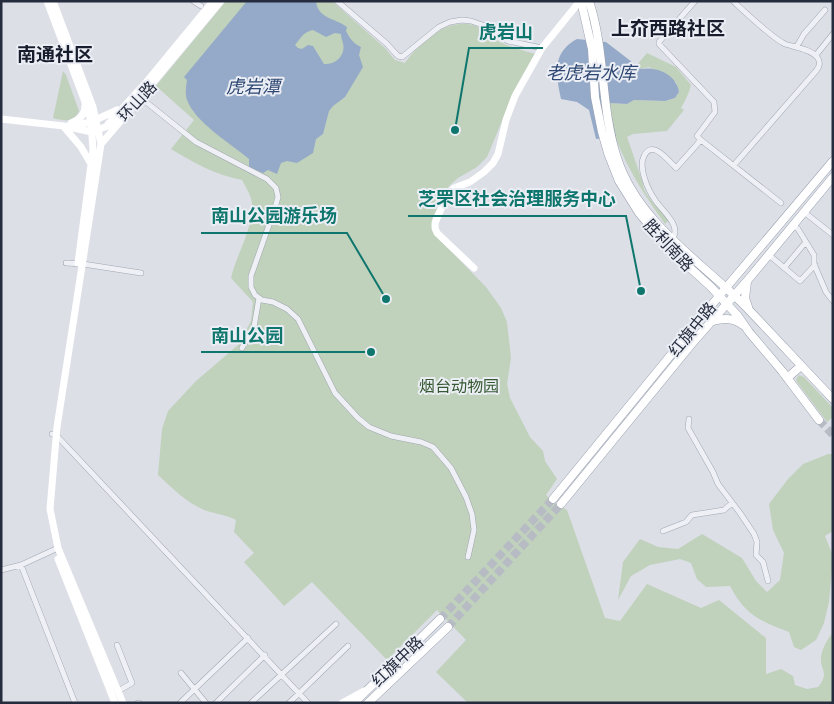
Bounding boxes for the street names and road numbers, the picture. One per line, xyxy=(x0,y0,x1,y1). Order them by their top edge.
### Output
street label: 环山路 xyxy=(113,77,161,125)
street label: 胜利南路 xyxy=(640,215,698,275)
street label: 红旗中路 xyxy=(664,298,720,360)
street label: 红旗中路 xyxy=(367,632,427,690)

